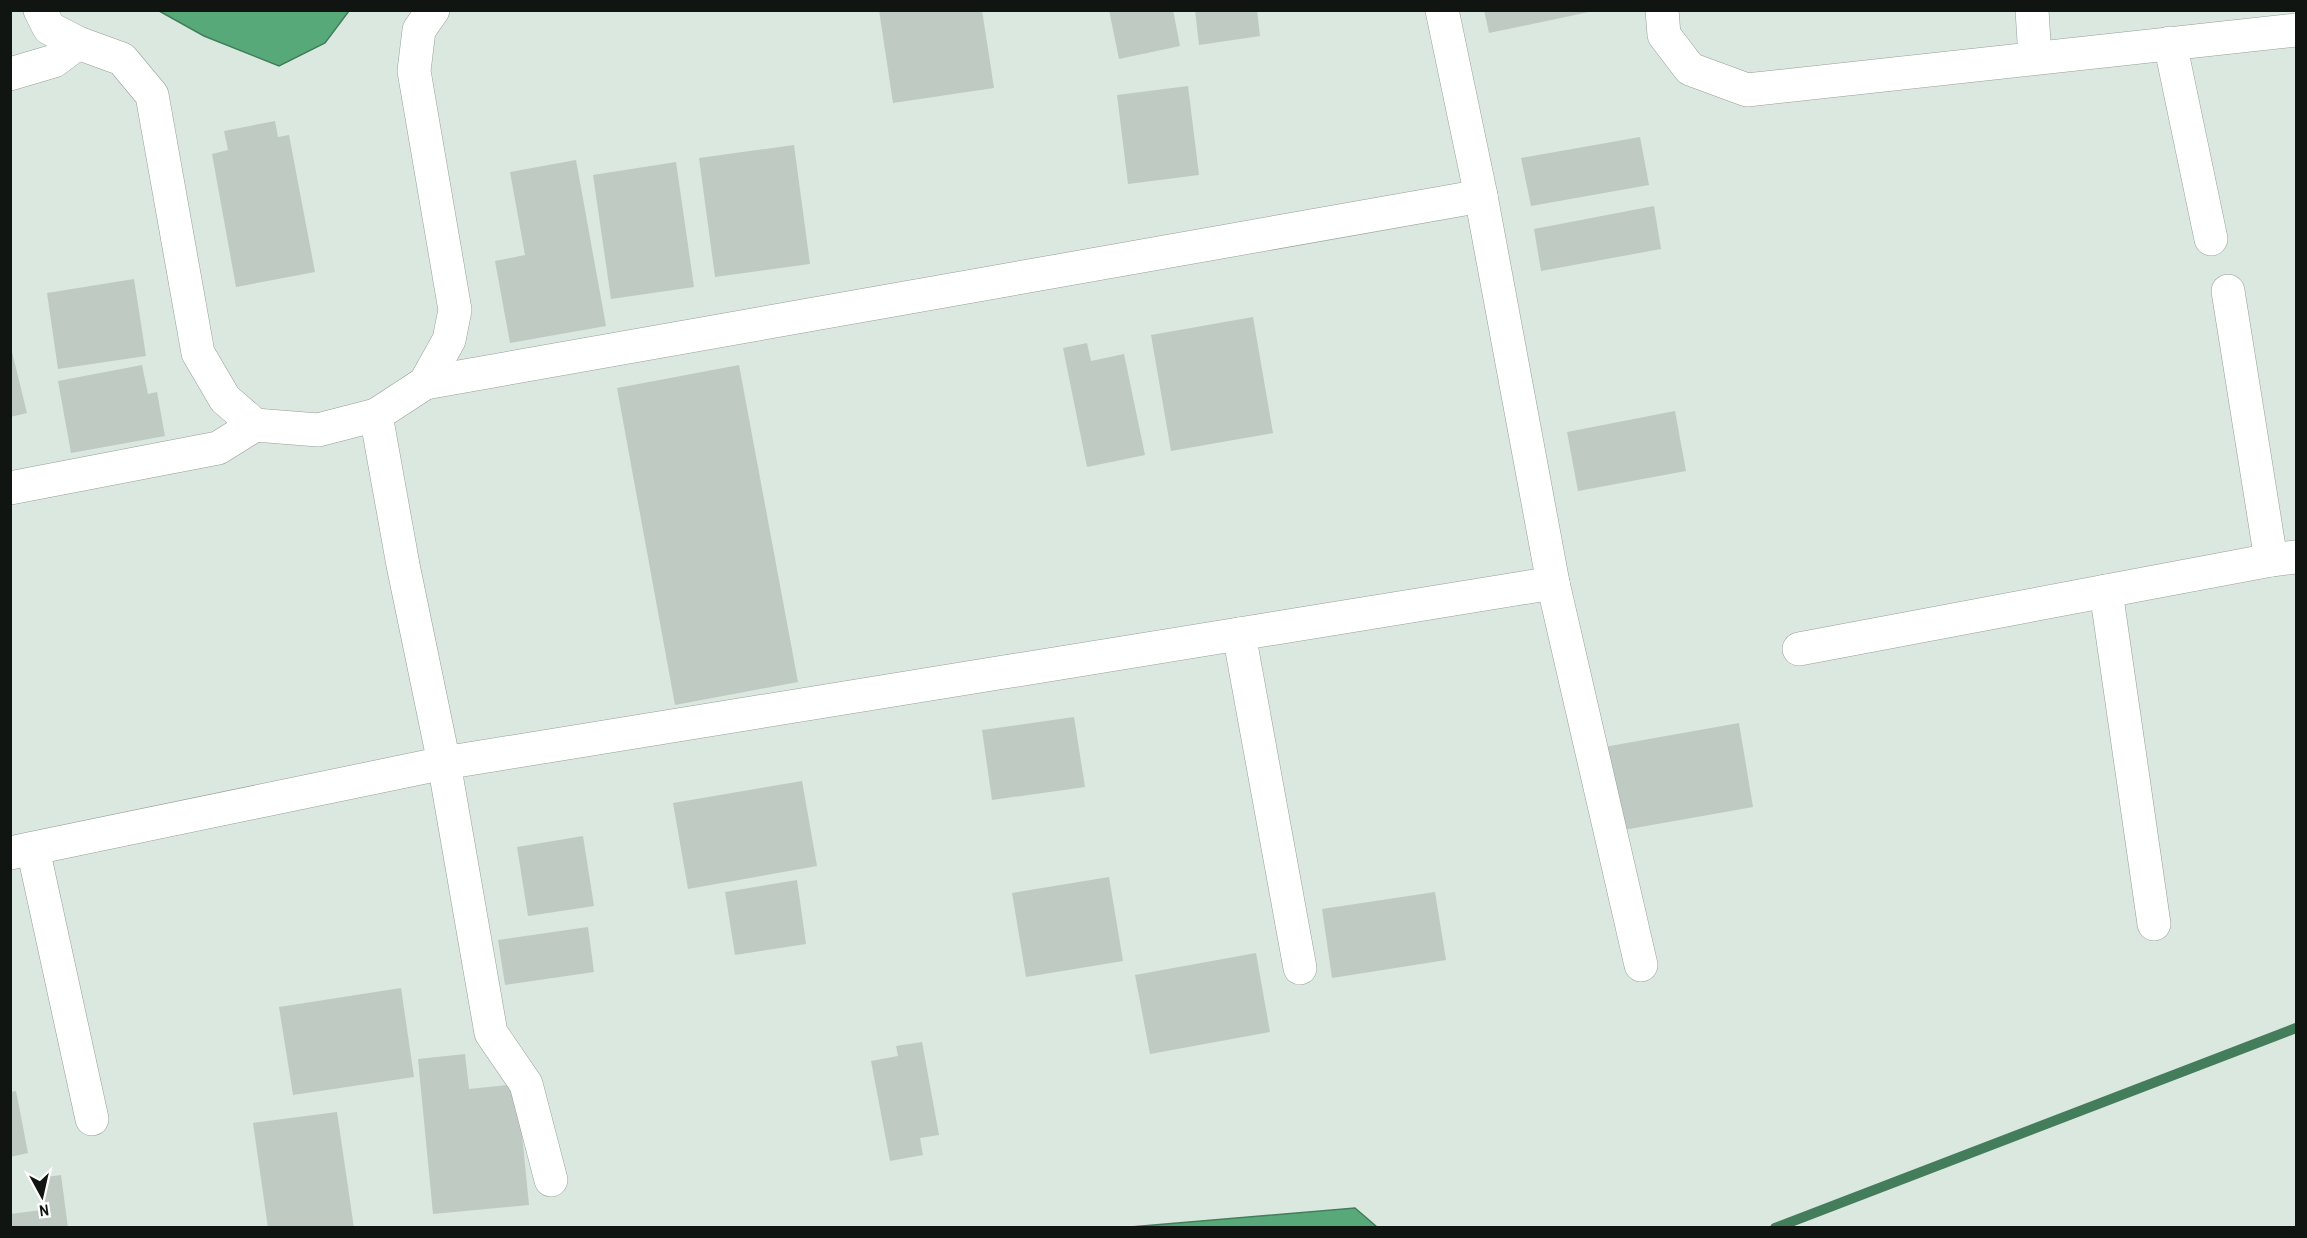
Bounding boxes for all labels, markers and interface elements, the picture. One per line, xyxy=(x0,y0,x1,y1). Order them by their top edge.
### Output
north arrow xyxy=(12,1166,72,1226)
text: N xyxy=(38,1199,50,1222)

